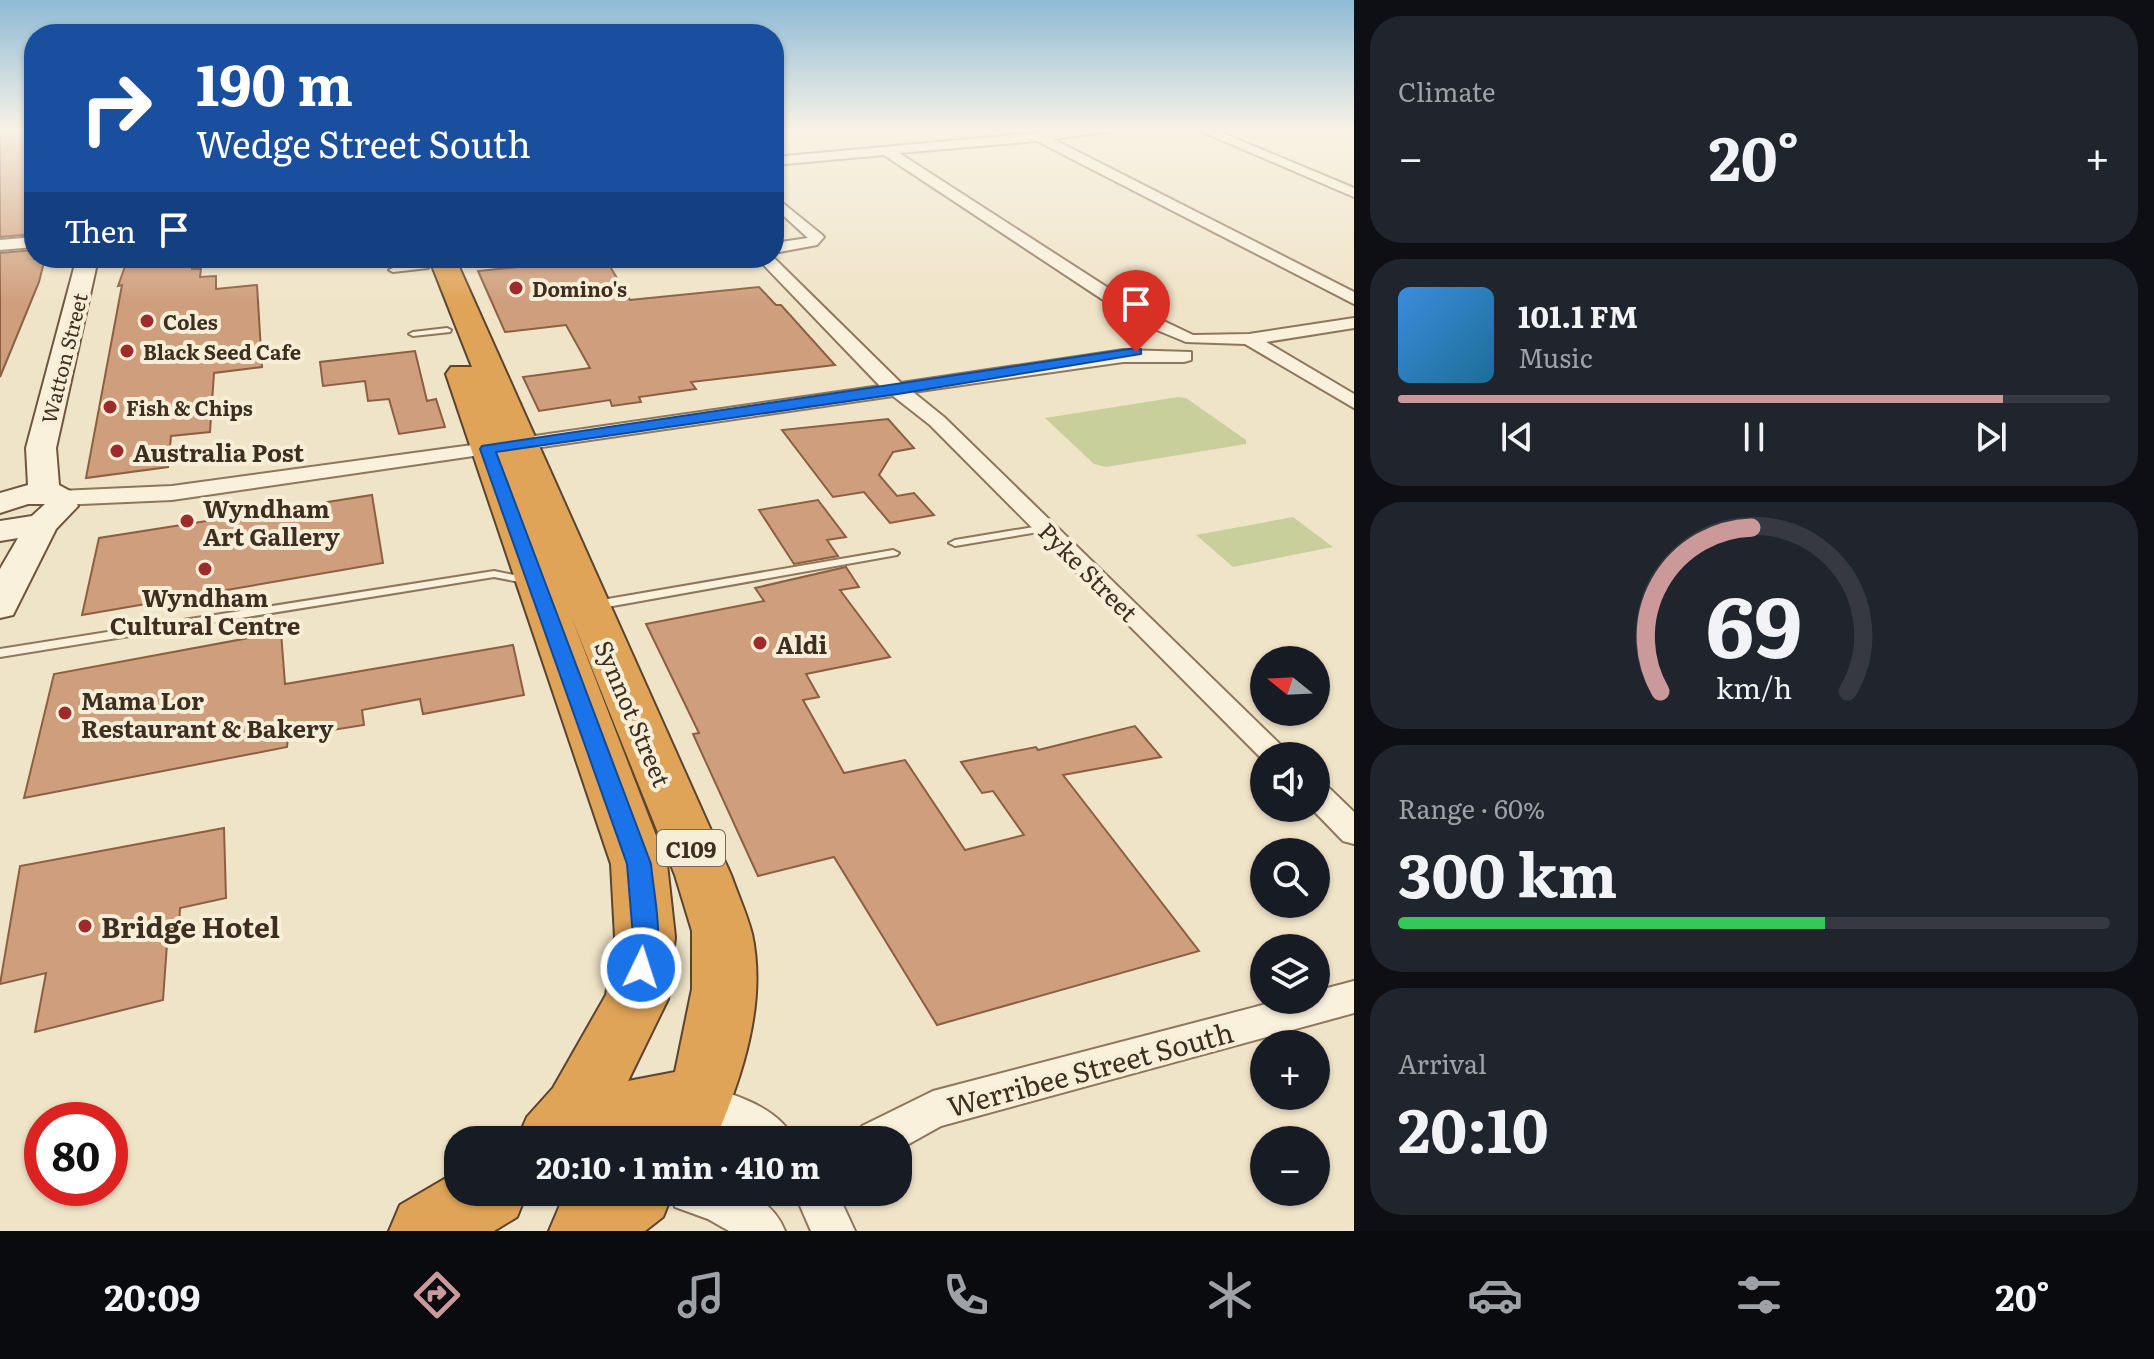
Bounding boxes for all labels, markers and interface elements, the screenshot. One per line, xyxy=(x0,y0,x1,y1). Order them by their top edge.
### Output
text: 190 m xyxy=(196,40,353,123)
icon: right xyxy=(64,56,168,160)
text: Climate xyxy=(1398,71,1496,110)
text: 20° xyxy=(1709,110,1799,199)
text: Wedge Street South xyxy=(196,116,531,169)
text: − xyxy=(1398,122,1424,188)
text: + xyxy=(2084,122,2110,188)
text: Then xyxy=(64,208,136,252)
icon: arrive xyxy=(152,208,196,252)
pin xyxy=(1102,270,1170,352)
place label: Domino's xyxy=(532,273,627,303)
marker: Domino's xyxy=(507,279,525,297)
icon: arrive xyxy=(1114,282,1158,326)
street label: Watton Street xyxy=(32,289,94,427)
text: 101.1 FM xyxy=(1518,293,1638,337)
place label: Coles xyxy=(163,306,218,336)
marker: Coles xyxy=(138,312,156,330)
place label: Black Seed Cafe xyxy=(143,336,301,366)
text: Music xyxy=(1518,337,1593,376)
marker: Black Seed Cafe xyxy=(118,342,136,360)
place label: Fish & Chips xyxy=(126,392,253,422)
marker: Fish & Chips xyxy=(101,398,119,416)
icon: previous xyxy=(1495,415,1539,459)
icon: pause xyxy=(1732,415,1776,459)
icon: next xyxy=(1969,415,2013,459)
place label: Australia Post xyxy=(133,434,305,469)
marker: Australia Post xyxy=(108,442,126,460)
place label: Wyndham Art Gallery xyxy=(203,490,340,553)
marker: Wyndham Art Gallery xyxy=(178,512,196,530)
street label: Pyke Street xyxy=(1031,513,1147,629)
text: 69 xyxy=(1706,559,1802,683)
marker: Wyndham Cultural Centre xyxy=(196,560,214,578)
place label: Wyndham Cultural Centre xyxy=(110,579,300,642)
place label: Aldi xyxy=(776,626,828,661)
street label: Synnot Street xyxy=(587,634,681,792)
marker: Aldi xyxy=(751,634,769,652)
north arrow xyxy=(1250,646,1330,726)
map controls xyxy=(1250,646,1330,1206)
text: km/h xyxy=(1716,665,1792,708)
place label: Mama Lor Restaurant & Bakery xyxy=(81,682,334,745)
marker: Mama Lor Restaurant & Bakery xyxy=(56,704,74,722)
button: sound xyxy=(1250,742,1330,822)
text: Range · 60% xyxy=(1398,788,1545,827)
text: 300 km xyxy=(1398,827,1617,916)
road number: C109 xyxy=(657,830,725,866)
button: search xyxy=(1250,838,1330,918)
place label: Bridge Hotel xyxy=(101,905,280,947)
marker: Bridge Hotel xyxy=(76,917,94,935)
position arrow xyxy=(599,926,683,1010)
button: layers xyxy=(1250,934,1330,1014)
street label: Werribee Street South xyxy=(942,1010,1238,1126)
button: + xyxy=(1250,1030,1330,1110)
text: Arrival xyxy=(1398,1043,1487,1082)
text: 20:10 xyxy=(1398,1082,1549,1171)
speed limit sign: 80 xyxy=(24,1102,128,1206)
button: − xyxy=(1250,1126,1330,1206)
text: 20:10 · 1 min · 410 m xyxy=(536,1144,820,1188)
icon: directions xyxy=(409,1267,465,1323)
icon: music xyxy=(673,1267,729,1323)
icon: phone xyxy=(938,1267,994,1323)
icon: climate xyxy=(1202,1267,1258,1323)
icon: car xyxy=(1467,1267,1523,1323)
icon: filters xyxy=(1731,1267,1787,1323)
text: 20:09 xyxy=(104,1269,200,1322)
text: 20° xyxy=(1995,1269,2050,1322)

